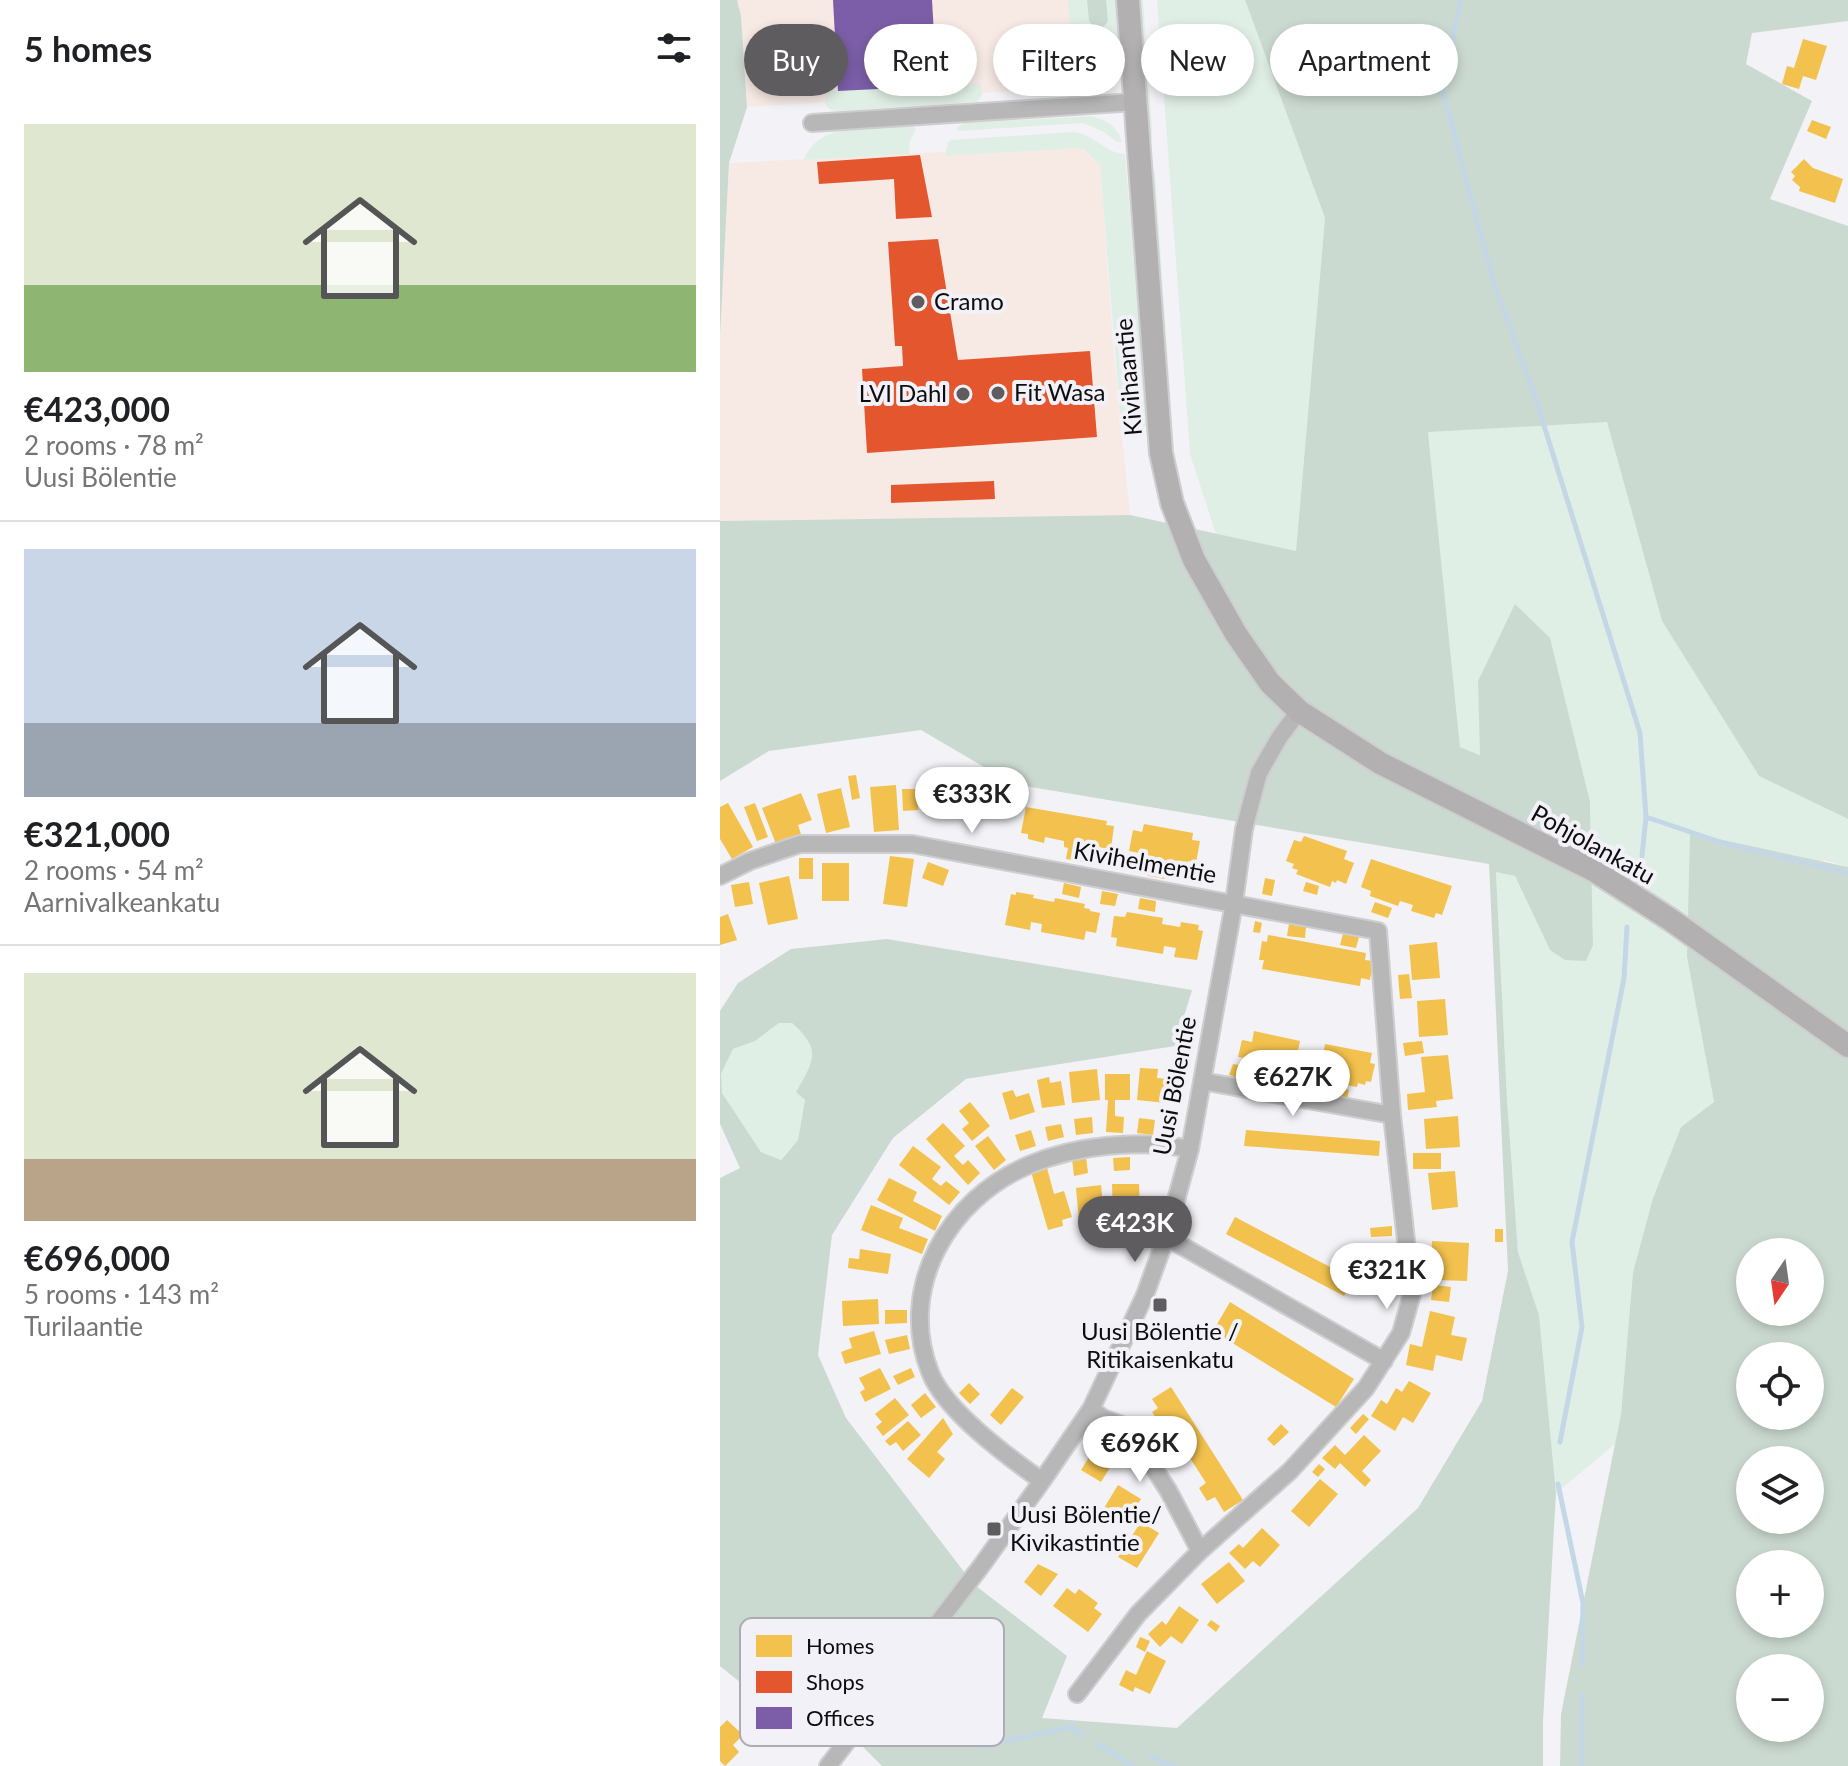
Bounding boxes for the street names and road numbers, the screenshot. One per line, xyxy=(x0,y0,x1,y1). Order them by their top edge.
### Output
street label: Kivihaantie xyxy=(1108,317,1147,437)
street label: Pohjolankatu xyxy=(1527,798,1661,890)
street label: Kivihelmentie xyxy=(1072,835,1219,888)
street label: Uusi Bölentie xyxy=(1146,1014,1201,1158)

